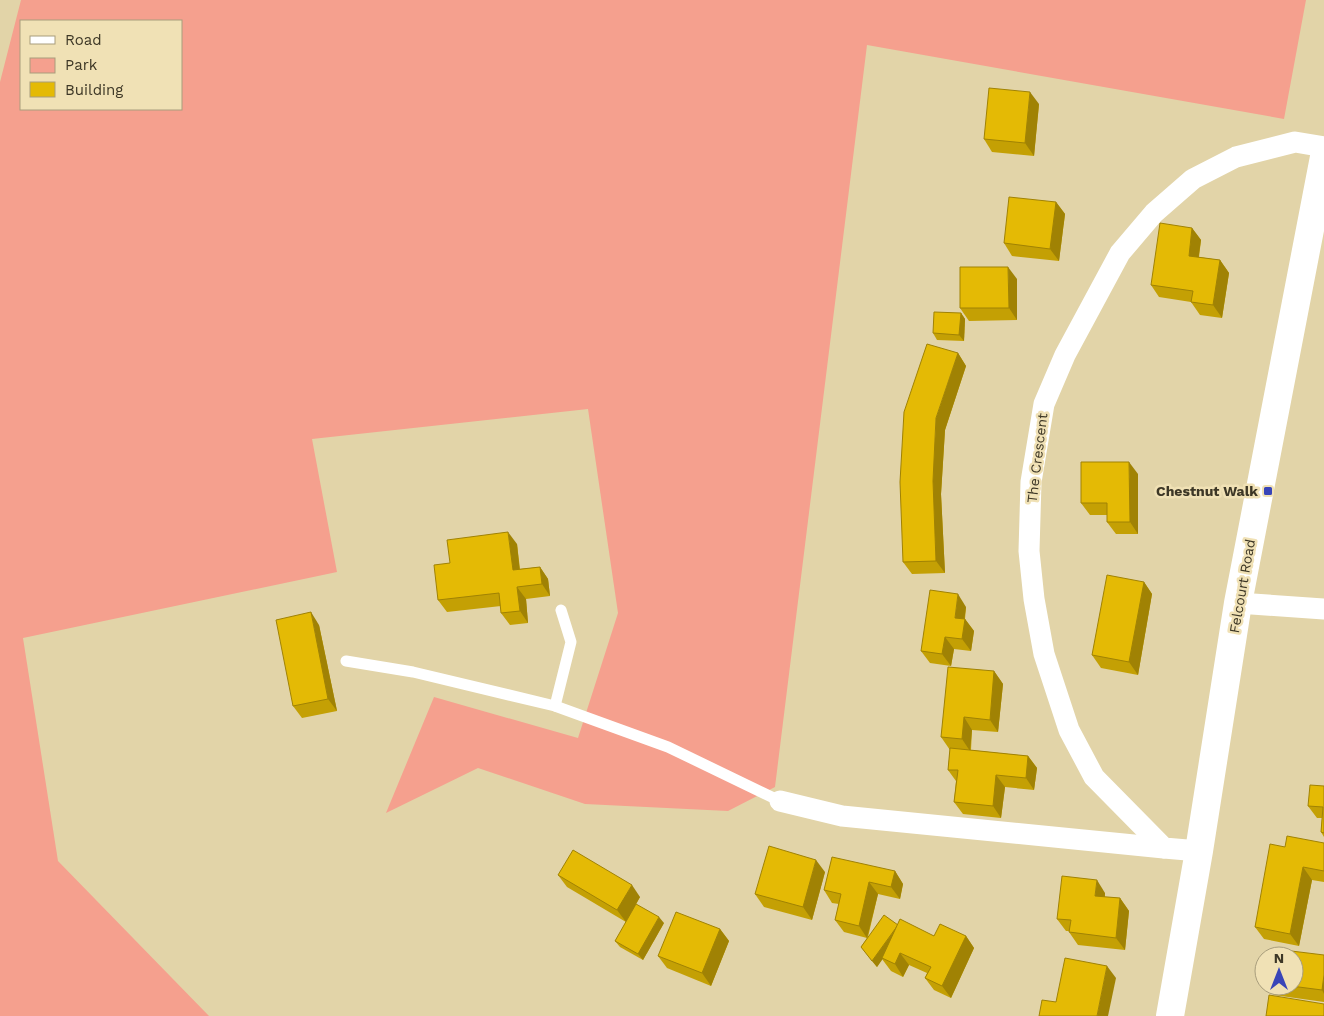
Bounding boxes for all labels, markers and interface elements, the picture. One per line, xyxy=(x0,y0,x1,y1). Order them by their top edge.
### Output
legend xyxy=(20,20,182,110)
text: Road xyxy=(65,31,102,49)
text: Park xyxy=(65,56,98,74)
text: Building xyxy=(65,81,123,99)
street label: The Crescent xyxy=(1024,412,1050,504)
place label: Chestnut Walk xyxy=(1156,483,1258,499)
marker: Chestnut Walk xyxy=(1262,485,1274,497)
street label: Felcourt Road xyxy=(1226,538,1258,634)
north arrow xyxy=(1254,946,1304,996)
text: N xyxy=(1274,950,1284,966)

